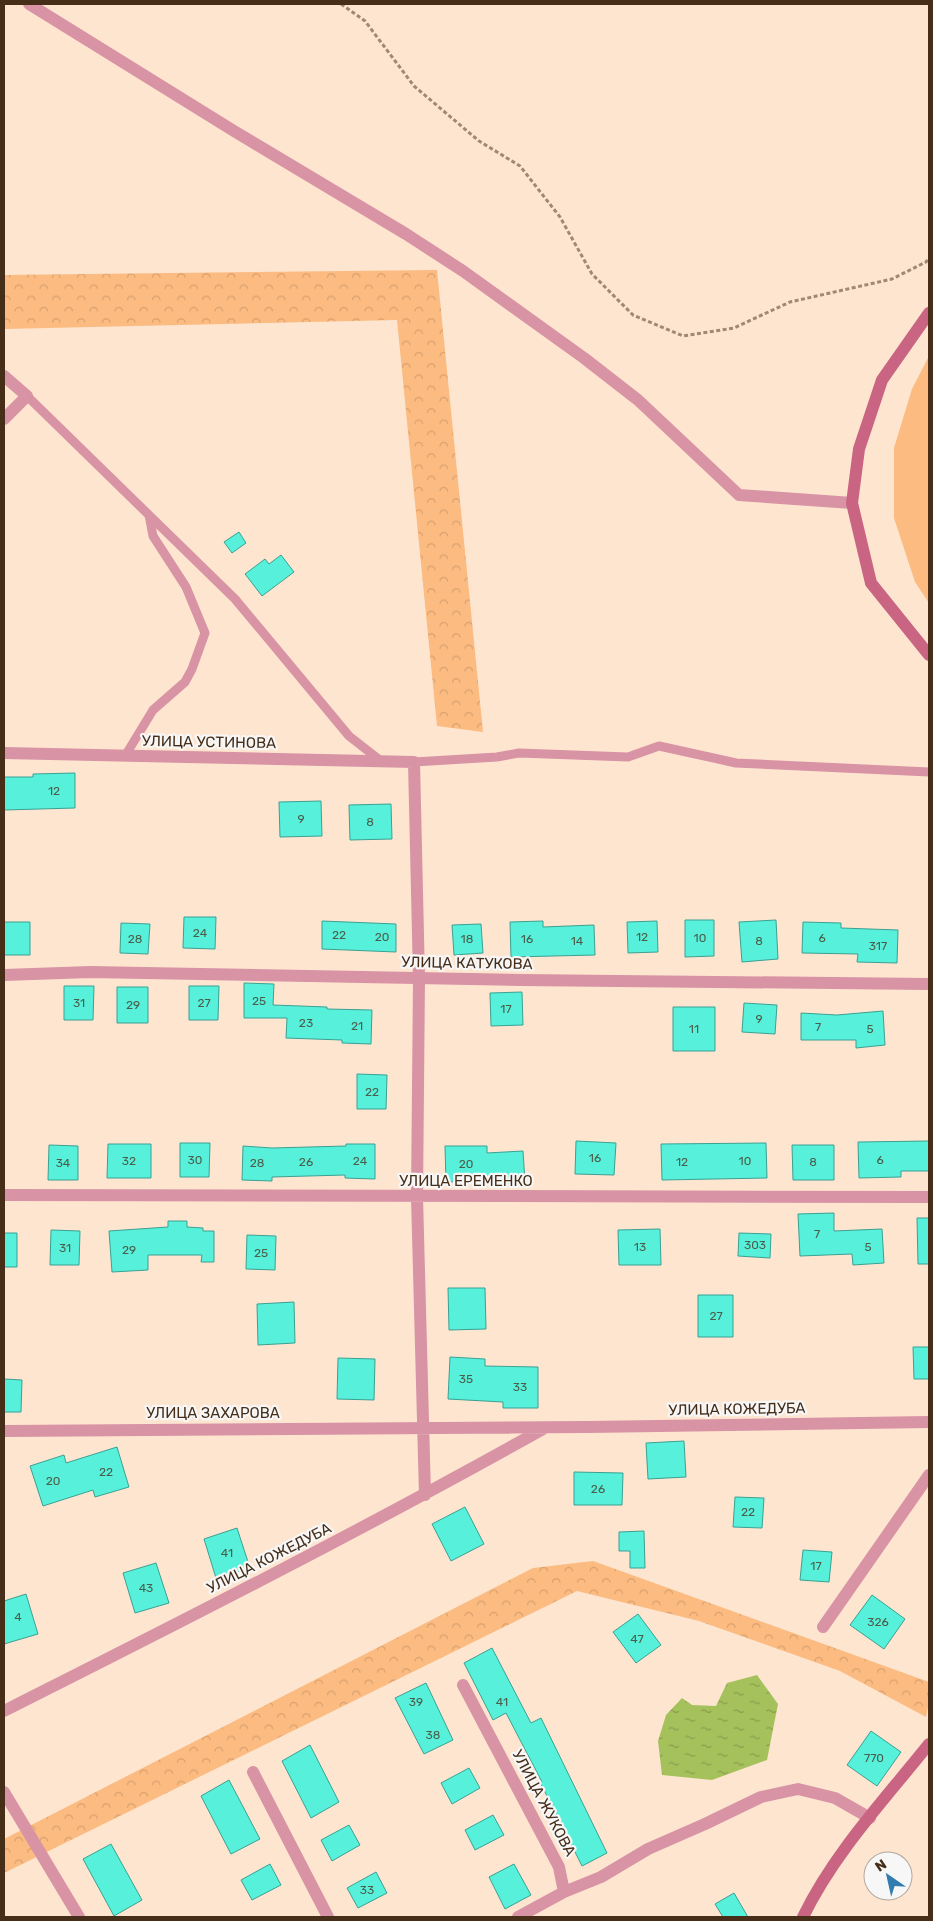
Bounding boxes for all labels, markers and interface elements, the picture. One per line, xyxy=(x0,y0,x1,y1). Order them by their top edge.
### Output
street label: УЛИЦА УСТИНОВА xyxy=(142,732,276,752)
house number: 12 xyxy=(48,784,60,798)
house number: 9 xyxy=(297,812,305,826)
house number: 8 xyxy=(366,815,374,829)
house number: 24 xyxy=(193,926,208,940)
house number: 22 xyxy=(332,928,346,942)
house number: 20 xyxy=(375,930,389,944)
house number: 12 xyxy=(636,930,648,944)
house number: 10 xyxy=(694,931,706,945)
house number: 6 xyxy=(818,931,826,945)
house number: 28 xyxy=(128,932,142,946)
house number: 18 xyxy=(461,932,473,946)
house number: 16 xyxy=(521,932,533,946)
house number: 14 xyxy=(571,934,584,948)
house number: 8 xyxy=(755,934,763,948)
house number: 317 xyxy=(869,939,887,953)
street label: УЛИЦА КАТУКОВА xyxy=(401,953,533,973)
house number: 25 xyxy=(252,994,266,1008)
house number: 31 xyxy=(73,996,85,1010)
house number: 27 xyxy=(197,996,211,1010)
house number: 29 xyxy=(126,998,140,1012)
house number: 17 xyxy=(500,1002,512,1016)
house number: 9 xyxy=(755,1012,763,1026)
house number: 23 xyxy=(299,1016,313,1030)
house number: 21 xyxy=(351,1019,363,1033)
house number: 7 xyxy=(815,1020,821,1034)
house number: 11 xyxy=(689,1022,699,1036)
house number: 5 xyxy=(866,1022,874,1036)
house number: 22 xyxy=(365,1085,379,1099)
house number: 16 xyxy=(589,1151,601,1165)
house number: 30 xyxy=(188,1153,202,1167)
house number: 6 xyxy=(876,1153,884,1167)
house number: 32 xyxy=(122,1154,136,1168)
house number: 24 xyxy=(353,1154,368,1168)
house number: 10 xyxy=(739,1154,751,1168)
house number: 26 xyxy=(299,1155,313,1169)
house number: 12 xyxy=(676,1155,688,1169)
house number: 8 xyxy=(809,1155,817,1169)
house number: 34 xyxy=(56,1156,71,1170)
house number: 28 xyxy=(250,1156,264,1170)
house number: 20 xyxy=(459,1157,473,1171)
street label: УЛИЦА ЕРЕМЕНКО xyxy=(399,1172,533,1190)
house number: 7 xyxy=(814,1227,820,1241)
house number: 303 xyxy=(744,1238,766,1252)
house number: 13 xyxy=(634,1240,646,1254)
house number: 5 xyxy=(864,1240,872,1254)
house number: 31 xyxy=(59,1241,71,1255)
house number: 29 xyxy=(122,1243,136,1257)
house number: 25 xyxy=(254,1246,268,1260)
house number: 27 xyxy=(709,1309,723,1323)
house number: 35 xyxy=(459,1372,473,1386)
house number: 33 xyxy=(513,1380,527,1394)
street label: УЛИЦА КОЖЕДУБА xyxy=(668,1399,806,1419)
street label: УЛИЦА ЗАХАРОВА xyxy=(146,1404,280,1422)
house number: 22 xyxy=(99,1465,113,1479)
house number: 20 xyxy=(46,1474,60,1488)
house number: 26 xyxy=(591,1482,605,1496)
house number: 22 xyxy=(741,1505,755,1519)
street label: УЛИЦА КОЖЕДУБА xyxy=(204,1519,334,1597)
house number: 41 xyxy=(221,1546,233,1560)
house number: 17 xyxy=(810,1559,822,1573)
house number: 43 xyxy=(139,1581,153,1595)
house number: 4 xyxy=(14,1610,22,1624)
house number: 326 xyxy=(867,1615,889,1629)
house number: 47 xyxy=(630,1632,644,1646)
house number: 39 xyxy=(409,1695,423,1709)
house number: 41 xyxy=(496,1695,508,1709)
house number: 38 xyxy=(426,1728,440,1742)
street label: УЛИЦА ЖУКОВА xyxy=(508,1747,580,1859)
house number: 770 xyxy=(864,1751,884,1765)
north arrow xyxy=(863,1851,913,1901)
text: N xyxy=(872,1856,890,1876)
house number: 33 xyxy=(360,1883,374,1897)

